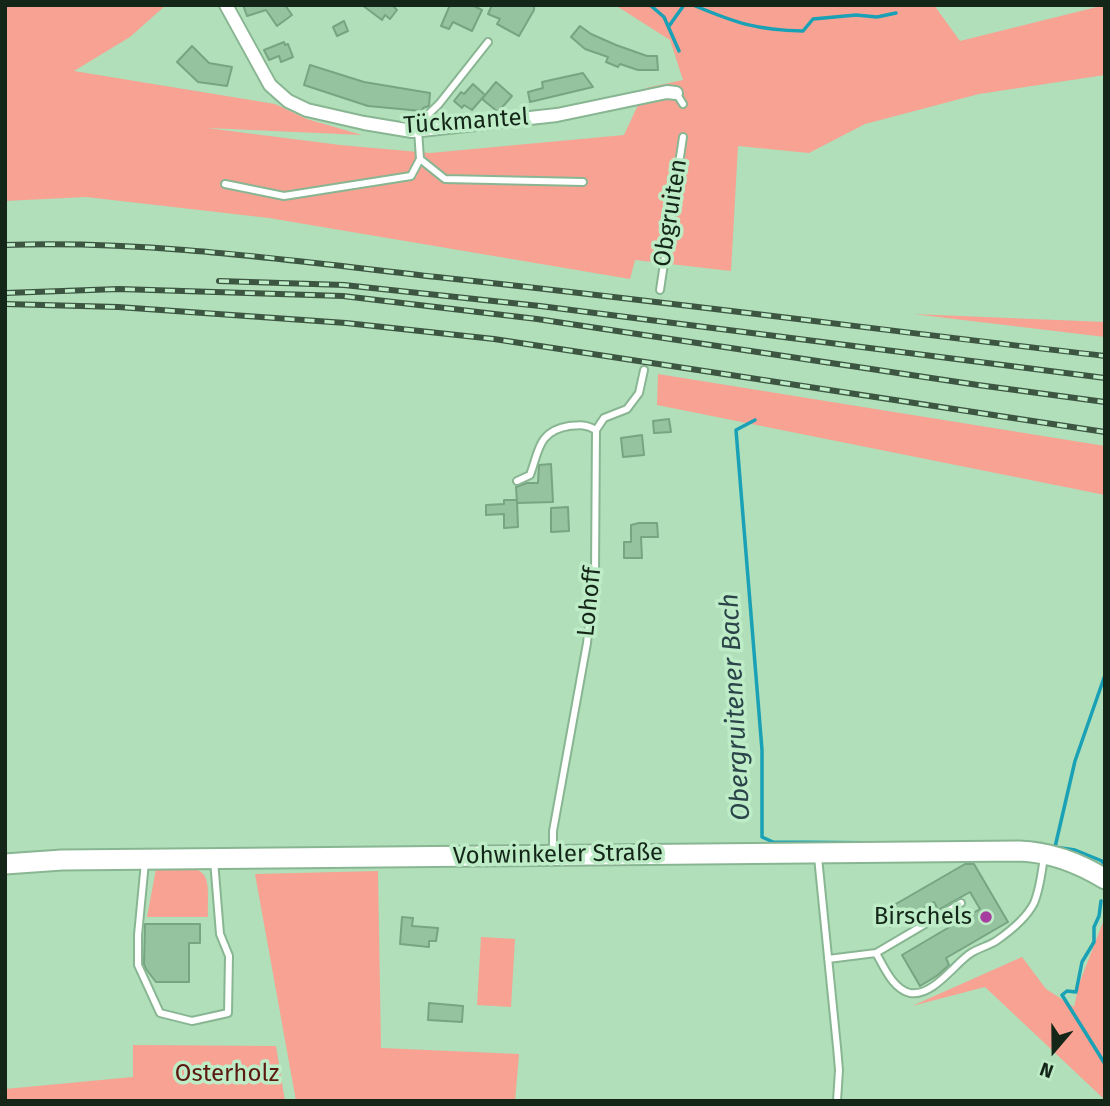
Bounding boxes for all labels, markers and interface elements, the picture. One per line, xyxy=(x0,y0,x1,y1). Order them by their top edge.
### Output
street label: Tückmantel xyxy=(403,103,529,141)
street label: Obgruiten xyxy=(648,157,694,269)
street label: Lohoff xyxy=(572,566,608,638)
water label: Obergruitener Bach xyxy=(714,592,758,822)
street label: Vohwinkeler Straße xyxy=(453,839,663,871)
place label: Birschels xyxy=(874,903,972,931)
marker: Birschels xyxy=(978,909,994,925)
north arrow xyxy=(1019,1015,1089,1085)
text: N xyxy=(1037,1057,1057,1083)
park label: Osterholz xyxy=(175,1060,279,1088)

